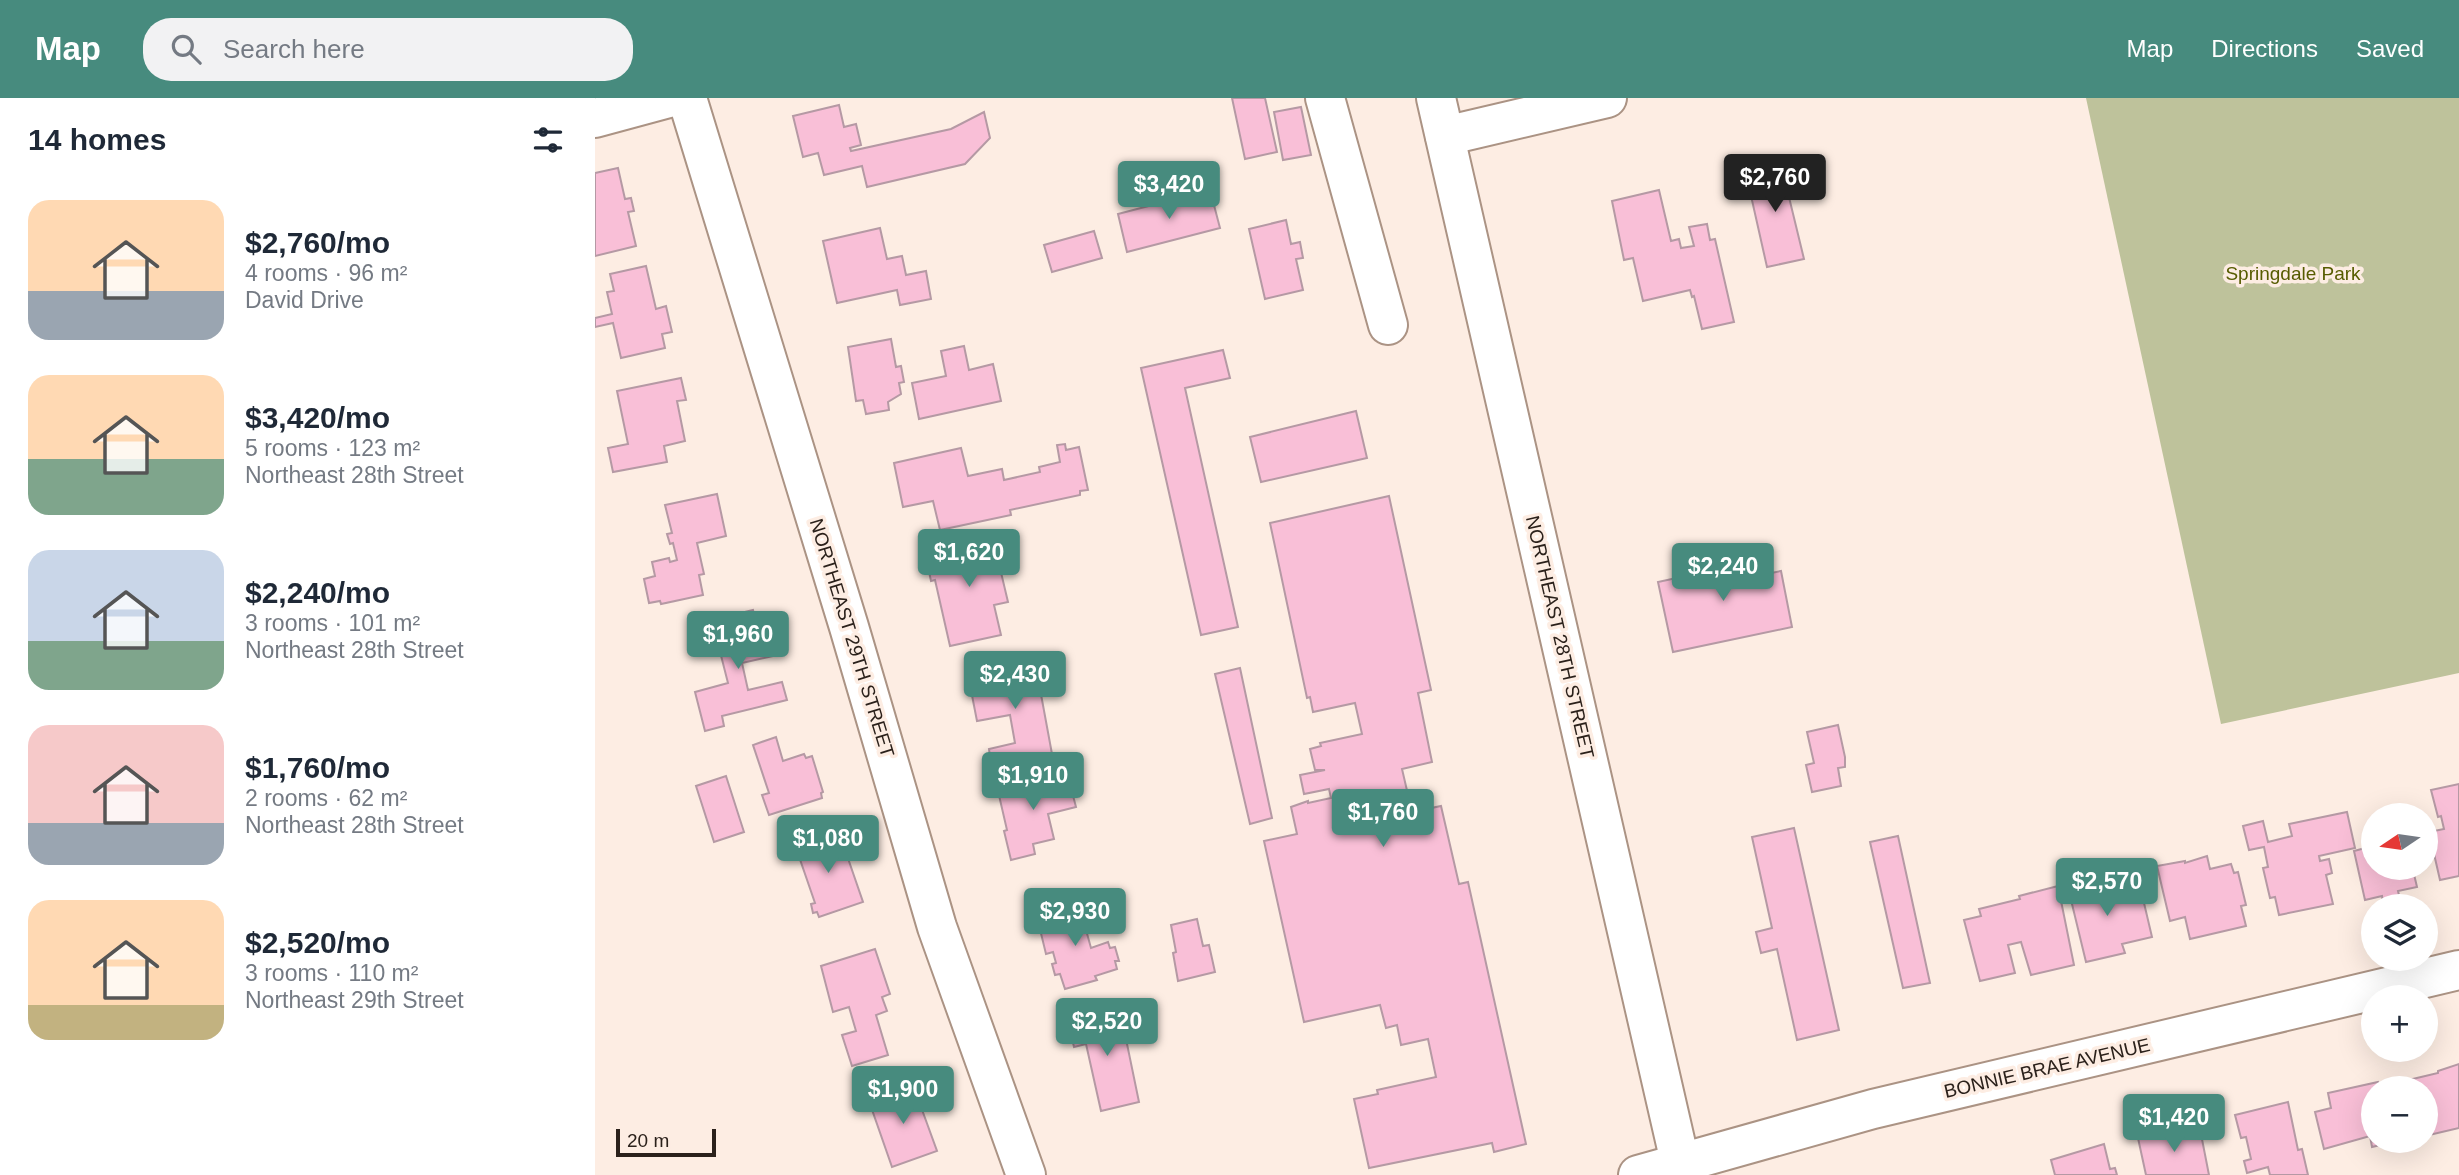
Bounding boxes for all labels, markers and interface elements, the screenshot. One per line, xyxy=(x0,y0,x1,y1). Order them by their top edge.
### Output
search box xyxy=(143,18,633,81)
text: Map xyxy=(35,30,101,67)
icon: search xyxy=(167,30,205,68)
text: Search here xyxy=(223,34,365,64)
text: Map xyxy=(2127,35,2173,62)
text: Directions xyxy=(2211,35,2318,62)
text: Saved xyxy=(2356,35,2424,62)
icon: filters xyxy=(529,121,567,159)
text: 14 homes xyxy=(28,123,166,156)
pin: $2,760 xyxy=(1718,155,1832,214)
pin: $3,420 xyxy=(1112,162,1226,221)
text: $2,760 xyxy=(1740,164,1810,190)
text: $3,420 xyxy=(1134,171,1204,197)
text: $2,760/mo xyxy=(245,226,390,259)
icon: home xyxy=(84,228,168,312)
text: 4 rooms · 96 m² xyxy=(245,260,407,286)
park label: Springdale Park xyxy=(2225,263,2361,284)
text: David Drive xyxy=(245,287,364,313)
text: $3,420/mo xyxy=(245,401,390,434)
icon: home xyxy=(84,403,168,487)
text: 5 rooms · 123 m² xyxy=(245,435,420,461)
text: Northeast 28th Street xyxy=(245,462,464,488)
street label: NORTHEAST 28TH STREET xyxy=(1522,514,1598,761)
street label: NORTHEAST 29TH STREET xyxy=(806,516,898,760)
pin: $1,620 xyxy=(912,530,1026,589)
text: $1,620 xyxy=(934,539,1004,565)
pin: $2,240 xyxy=(1666,544,1780,603)
text: $2,240 xyxy=(1688,553,1758,579)
text: $2,240/mo xyxy=(245,576,390,609)
icon: home xyxy=(84,578,168,662)
text: 3 rooms · 101 m² xyxy=(245,610,420,636)
pin: $1,960 xyxy=(681,612,795,671)
text: $1,960 xyxy=(703,621,773,647)
text: Northeast 28th Street xyxy=(245,637,464,663)
pin: $2,430 xyxy=(958,652,1072,711)
text: $2,430 xyxy=(980,661,1050,687)
text: $1,760/mo xyxy=(245,751,390,784)
pin: $1,910 xyxy=(976,752,1090,812)
icon: home xyxy=(84,753,168,837)
text: $1,910 xyxy=(998,762,1068,788)
text: 2 rooms · 62 m² xyxy=(245,785,407,811)
pin: $1,760 xyxy=(1326,790,1440,849)
text: $1,760 xyxy=(1348,799,1418,825)
north arrow xyxy=(2361,803,2438,880)
map controls xyxy=(2361,803,2438,1153)
text: Northeast 28th Street xyxy=(245,812,464,838)
pin: $1,080 xyxy=(771,816,885,875)
text: $1,080 xyxy=(793,825,863,851)
pin: $2,570 xyxy=(2050,858,2164,918)
text: $2,570 xyxy=(2072,868,2142,894)
pin: $2,930 xyxy=(1018,888,1132,948)
button: layers xyxy=(2361,894,2438,971)
text: $2,930 xyxy=(1040,898,1110,924)
text: $2,520/mo xyxy=(245,926,390,959)
icon: home xyxy=(84,928,168,1012)
text: 3 rooms · 110 m² xyxy=(245,960,418,986)
button: + xyxy=(2361,985,2438,1062)
text: Northeast 29th Street xyxy=(245,987,464,1013)
pin: $2,520 xyxy=(1050,998,1164,1058)
text: $2,520 xyxy=(1072,1008,1142,1034)
street label: BONNIE BRAE AVENUE xyxy=(1942,1034,2152,1102)
pin: $1,900 xyxy=(846,1066,960,1126)
text: $1,900 xyxy=(868,1076,938,1102)
button: − xyxy=(2361,1076,2438,1153)
pin: $1,420 xyxy=(2117,1094,2231,1154)
text: $1,420 xyxy=(2139,1104,2209,1130)
scale bar xyxy=(616,1126,716,1158)
text: 20 m xyxy=(627,1130,669,1151)

